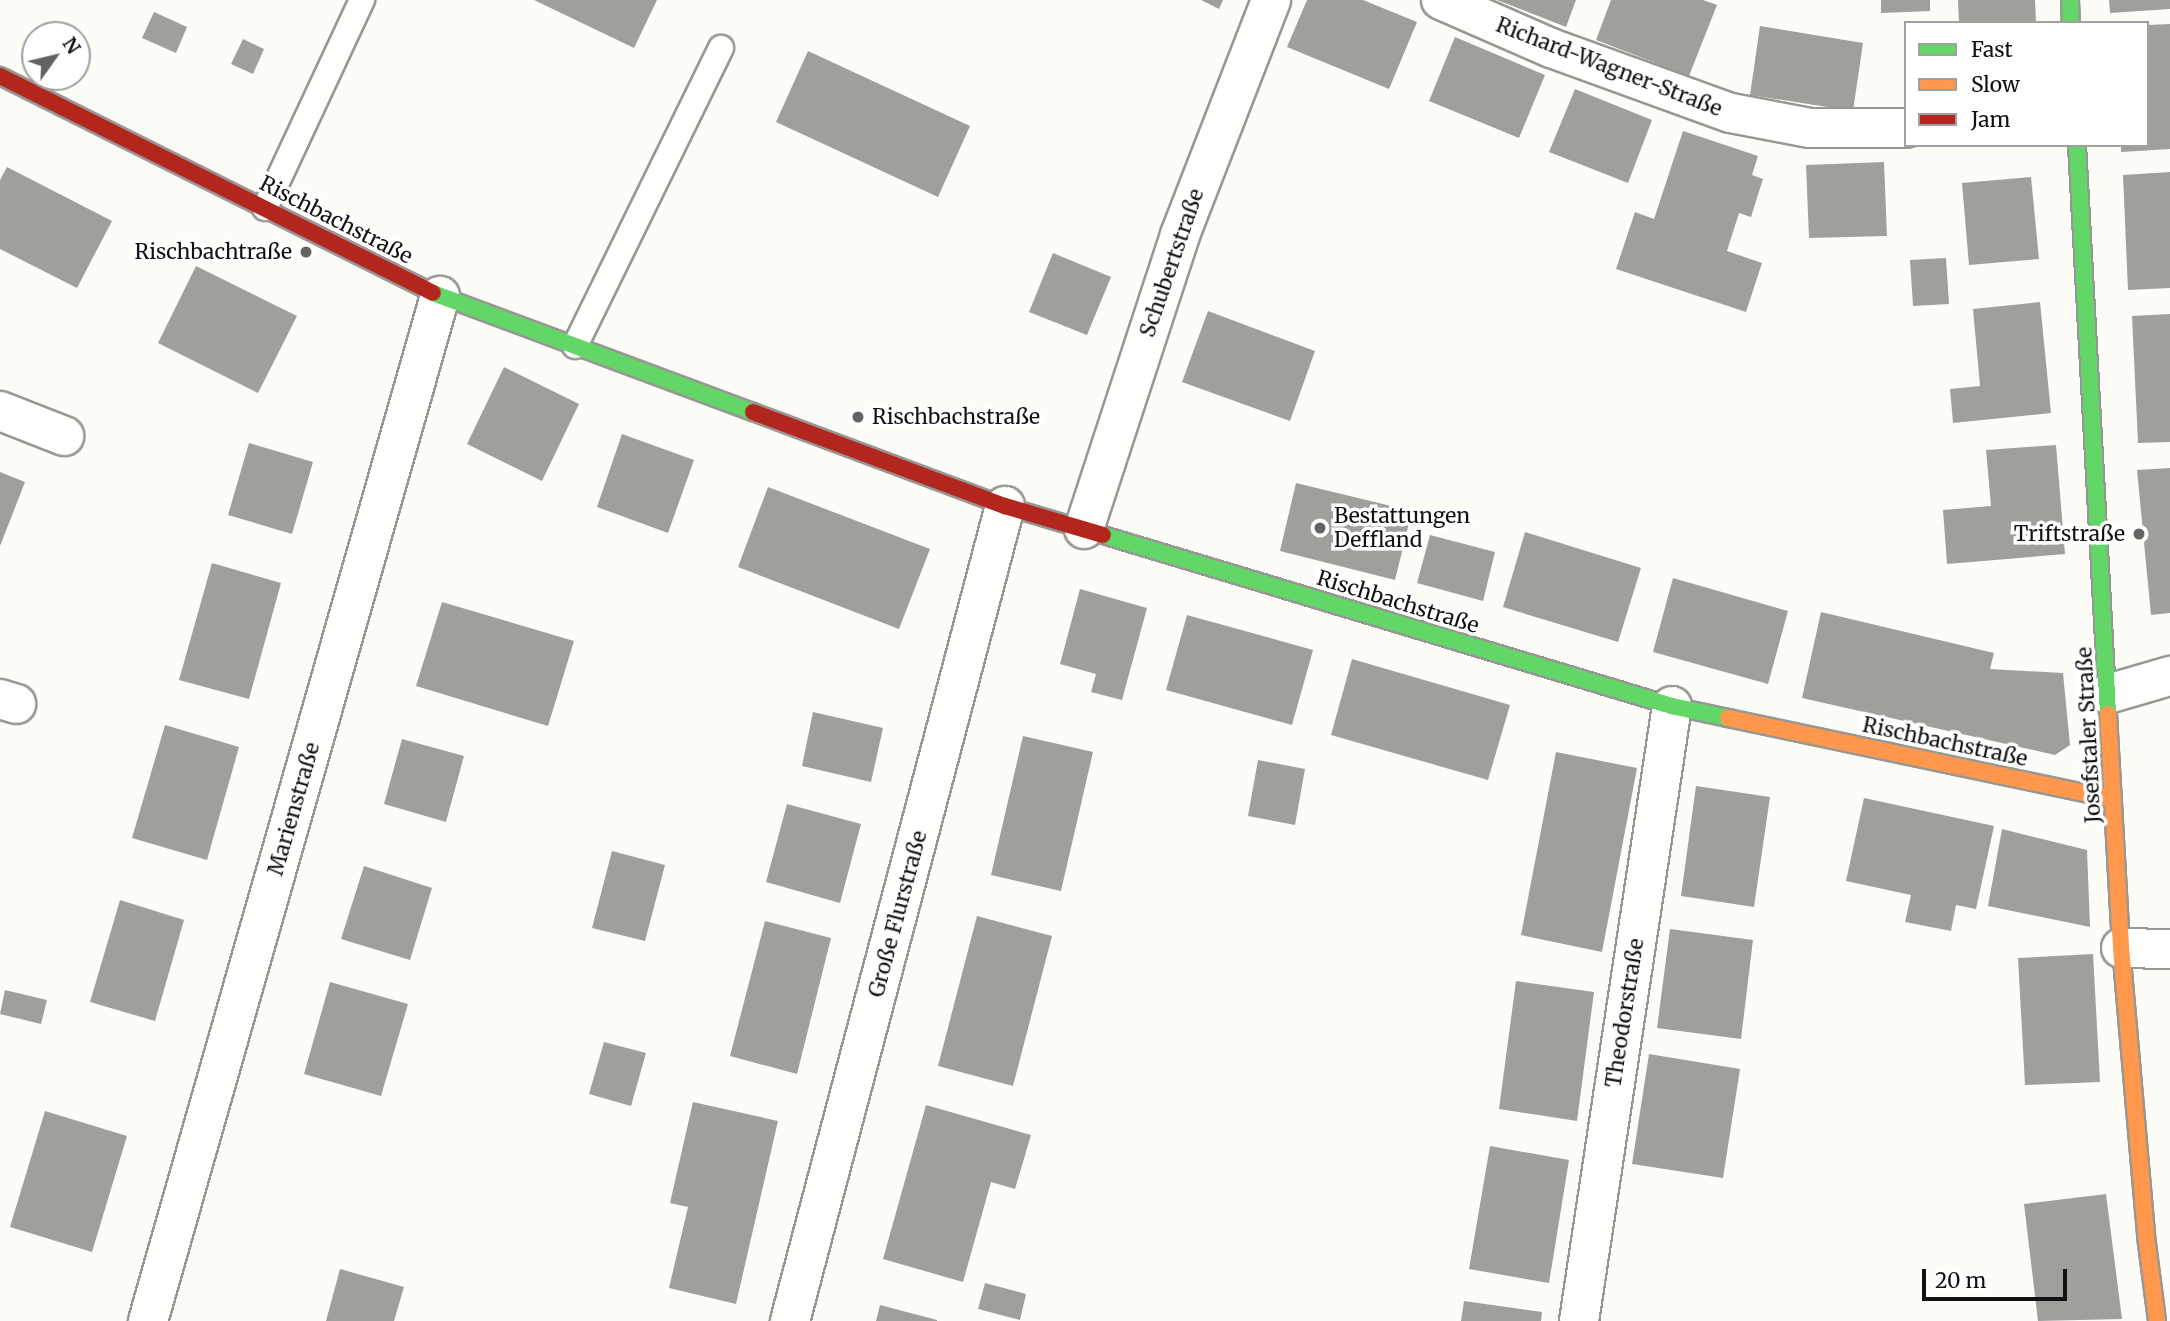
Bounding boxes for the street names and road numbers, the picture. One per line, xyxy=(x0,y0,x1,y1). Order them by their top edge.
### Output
street label: Richard-Wagner-Straße xyxy=(1492,12,1726,122)
street label: Rischbachstraße xyxy=(255,171,417,269)
street label: Schubertstraße xyxy=(1135,186,1209,340)
street label: Rischbachstraße xyxy=(1314,565,1482,639)
street label: Josefstaler Straße xyxy=(2072,646,2106,824)
street label: Rischbachstraße xyxy=(1860,712,2030,772)
street label: Marienstraße xyxy=(263,740,325,878)
street label: Große Flurstraße xyxy=(864,828,932,1000)
street label: Theodorstraße xyxy=(1601,937,1649,1089)

